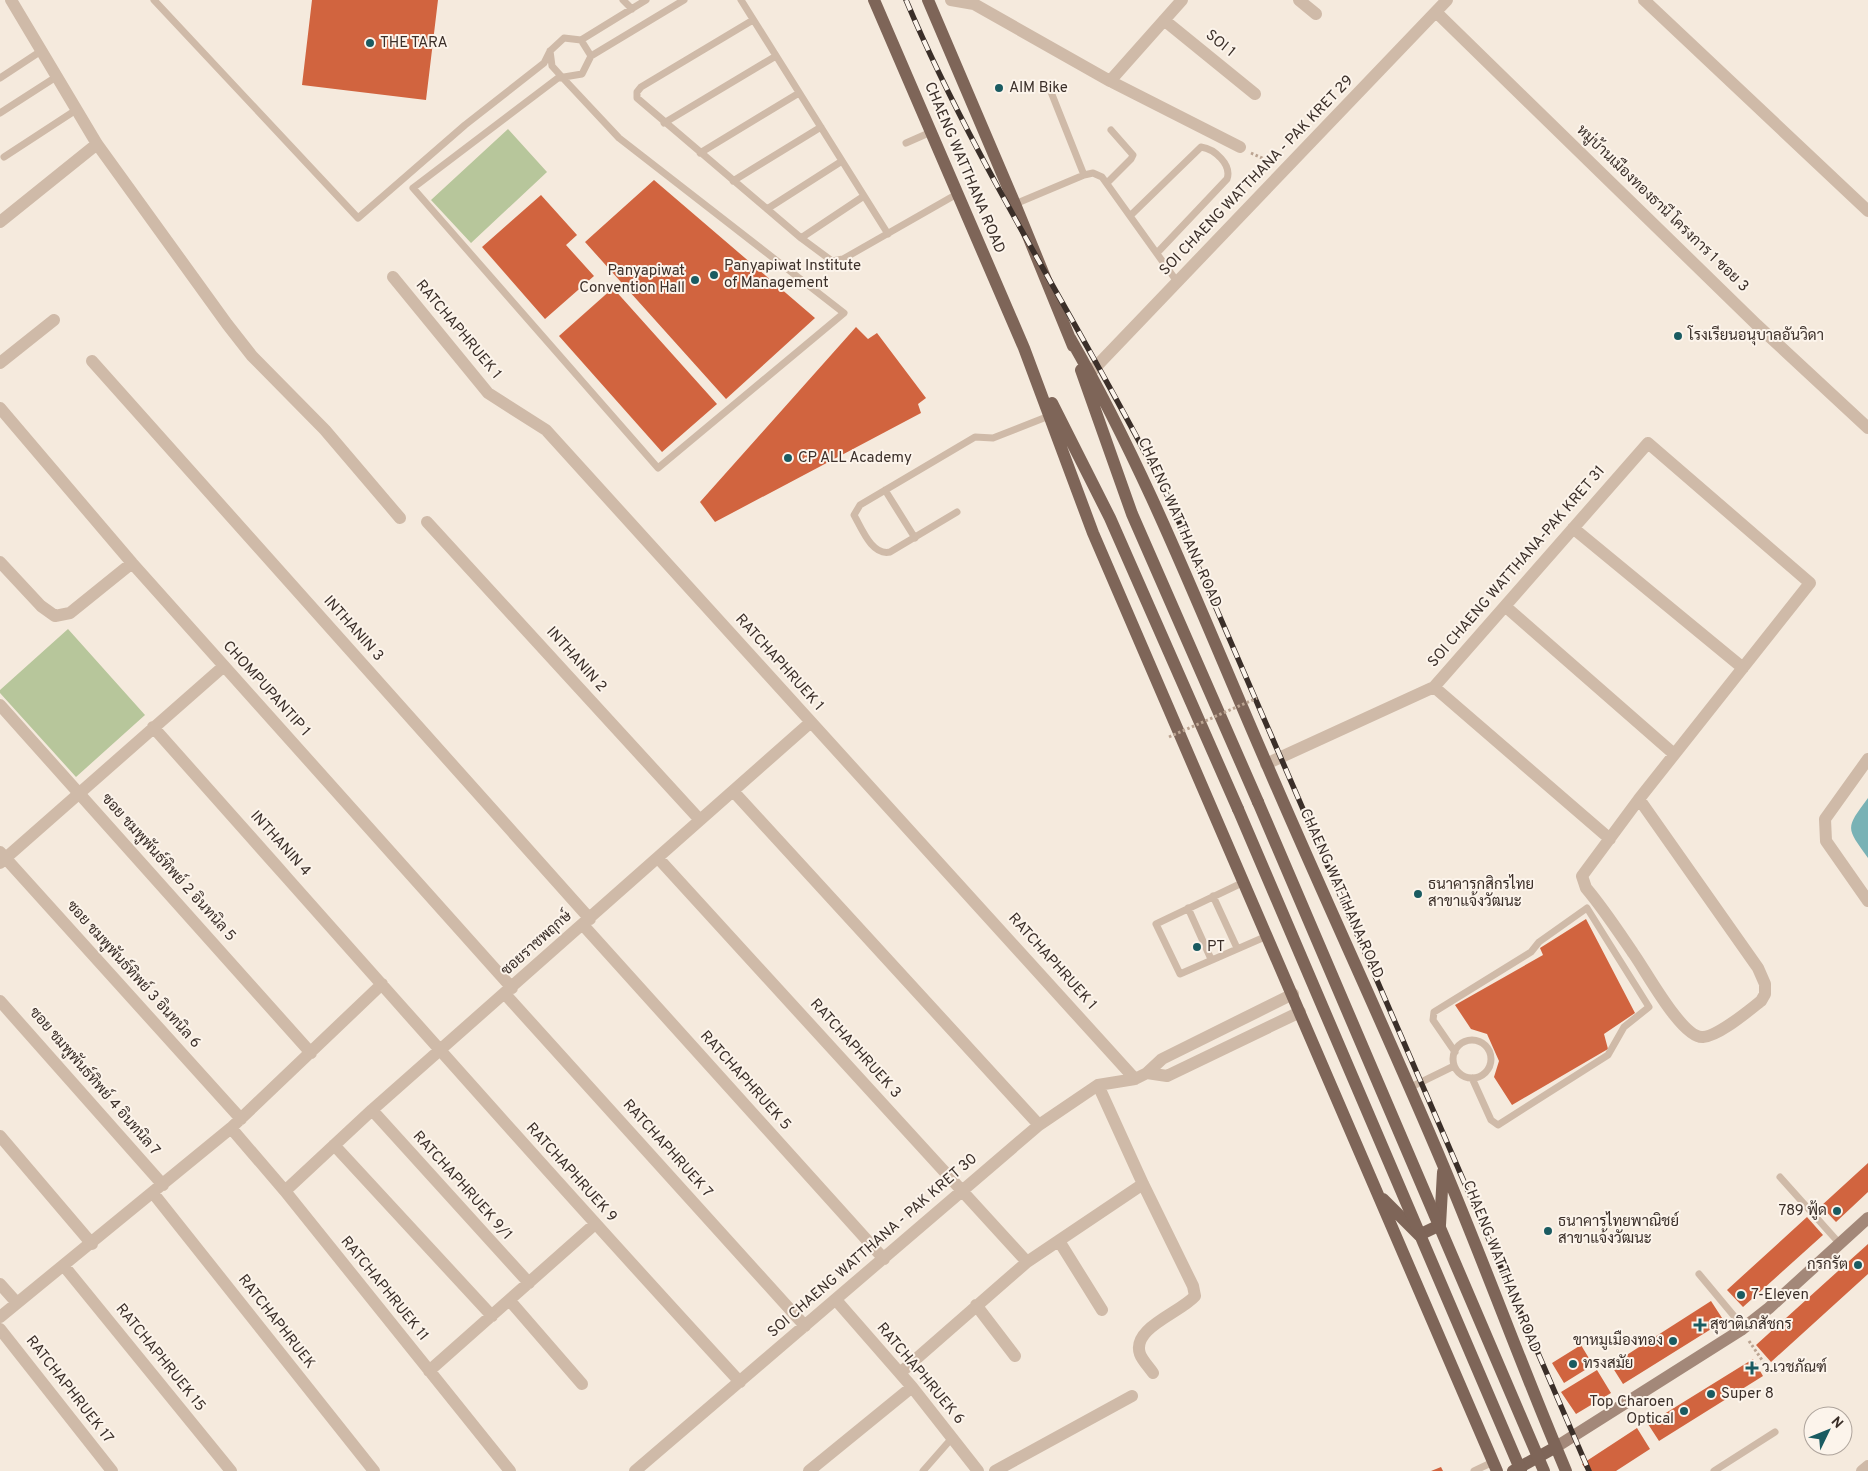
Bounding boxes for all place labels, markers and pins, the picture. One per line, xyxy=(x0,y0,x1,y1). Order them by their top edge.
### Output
place label: THE TARA xyxy=(380,34,448,53)
marker: THE TARA xyxy=(364,37,376,49)
place label: AIM Bike xyxy=(1009,79,1068,98)
marker: AIM Bike xyxy=(993,82,1005,94)
place label: Panyapiwat Institute of Management xyxy=(724,257,861,293)
place label: Panyapiwat Convention Hall xyxy=(579,262,685,298)
marker: Panyapiwat Institute of Management xyxy=(708,269,720,281)
marker: Panyapiwat Convention Hall xyxy=(689,274,701,286)
place label: โรงเรียนอนุบาลอันวิดา xyxy=(1687,325,1824,346)
marker: โรงเรียนอนุบาลอันวิดา xyxy=(1672,330,1684,342)
place label: CP ALL Academy xyxy=(798,449,912,468)
marker: CP ALL Academy xyxy=(782,452,794,464)
place label: ธนาคารกสิกรไทย สาขาแจ้งวัฒนะ xyxy=(1428,874,1534,912)
marker: ธนาคารกสิกรไทย สาขาแจ้งวัฒนะ xyxy=(1412,888,1424,900)
place label: PT xyxy=(1207,938,1225,957)
marker: PT xyxy=(1191,941,1203,953)
place label: 789 ฟู้ด xyxy=(1779,1200,1827,1221)
marker: 789 ฟู้ด xyxy=(1831,1205,1843,1217)
place label: ธนาคารไทยพาณิชย์ สาขาแจ้งวัฒนะ xyxy=(1558,1211,1679,1249)
marker: ธนาคารไทยพาณิชย์ สาขาแจ้งวัฒนะ xyxy=(1542,1225,1554,1237)
place label: กรกรัต xyxy=(1807,1255,1848,1275)
marker: กรกรัต xyxy=(1852,1259,1864,1271)
place label: 7-Eleven xyxy=(1751,1286,1809,1305)
marker: 7-Eleven xyxy=(1735,1289,1747,1301)
place label: สุชาติเภสัชกร xyxy=(1710,1315,1792,1335)
marker: สุชาติเภสัชกร xyxy=(1694,1319,1706,1331)
place label: ขาหมูเมืองทอง xyxy=(1573,1330,1663,1351)
marker: ขาหมูเมืองทอง xyxy=(1667,1335,1679,1347)
place label: ทรงสมัย xyxy=(1583,1354,1633,1374)
place label: ว.เวชภัณฑ์ xyxy=(1762,1357,1827,1378)
marker: ทรงสมัย xyxy=(1567,1358,1579,1370)
marker: ว.เวชภัณฑ์ xyxy=(1746,1362,1758,1374)
place label: Super 8 xyxy=(1721,1385,1774,1404)
marker: Super 8 xyxy=(1705,1388,1717,1400)
place label: Top Charoen Optical xyxy=(1589,1393,1674,1429)
marker: Top Charoen Optical xyxy=(1678,1405,1690,1417)

